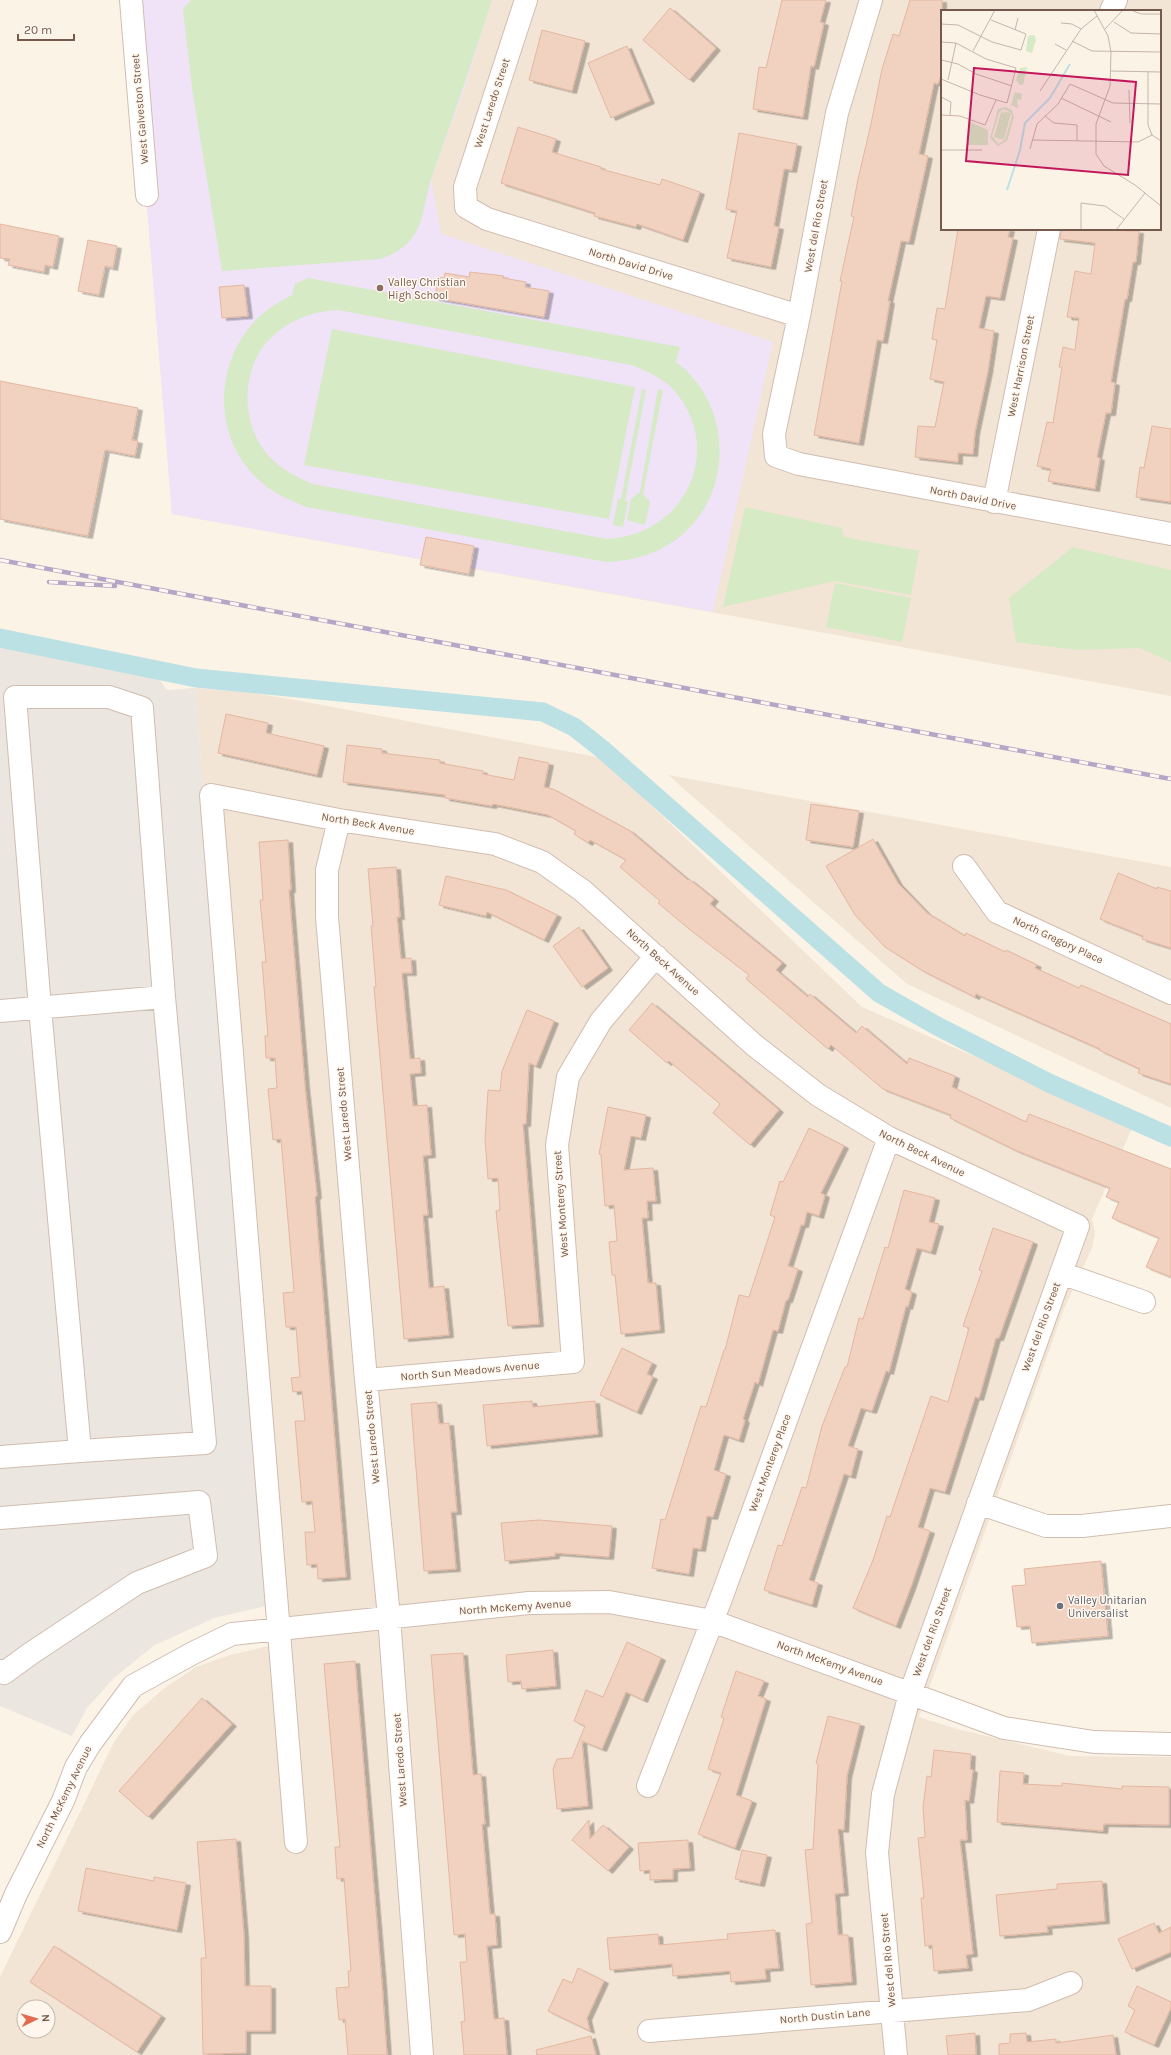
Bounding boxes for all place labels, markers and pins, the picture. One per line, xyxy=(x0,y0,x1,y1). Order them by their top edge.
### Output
place label: Valley Christian High School xyxy=(388,276,466,302)
marker: Valley Christian High School xyxy=(375,283,385,293)
place label: Valley Unitarian Universalist xyxy=(1068,1594,1147,1620)
marker: Valley Unitarian Universalist xyxy=(1055,1601,1065,1611)

